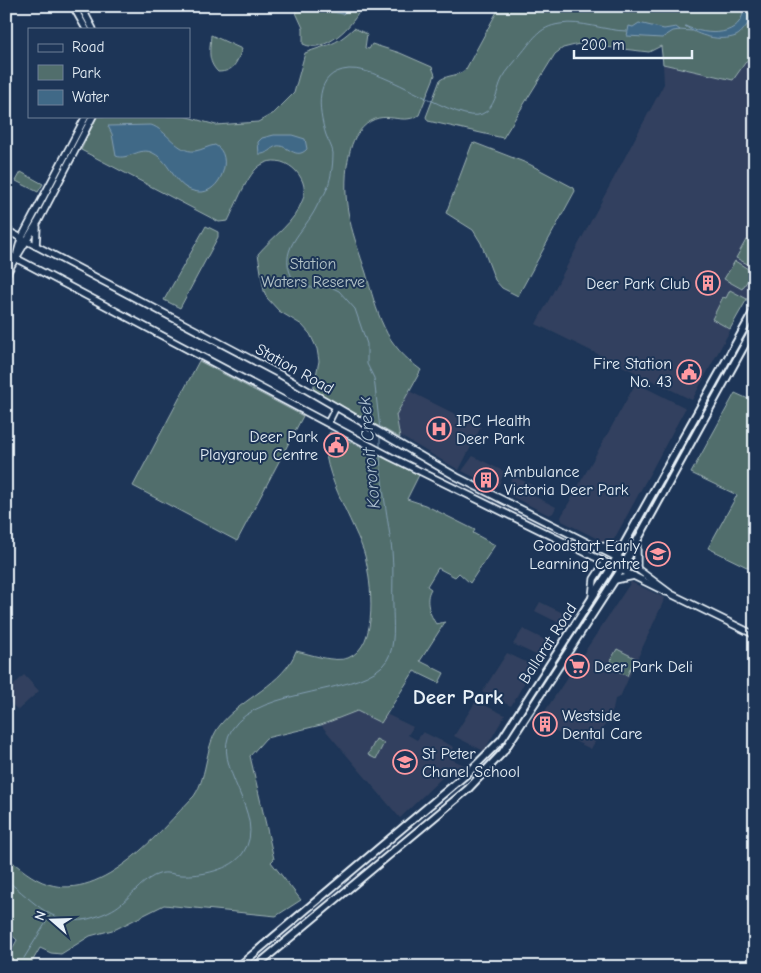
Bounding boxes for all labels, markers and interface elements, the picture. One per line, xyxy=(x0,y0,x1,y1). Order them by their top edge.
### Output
legend xyxy=(28,28,190,118)
scale bar xyxy=(574,28,691,60)
text: 200 m xyxy=(581,36,625,54)
text: Road xyxy=(72,38,104,56)
text: Park xyxy=(72,64,101,82)
text: Water xyxy=(72,88,109,106)
park label: Station Waters Reserve xyxy=(261,255,365,291)
building icon: Deer Park Club xyxy=(695,270,721,296)
place label: Deer Park Club xyxy=(586,275,690,293)
street label: Station Road xyxy=(252,340,337,398)
place label: Fire Station No. 43 xyxy=(593,355,672,391)
public building icon: Fire Station No. 43 xyxy=(676,359,702,385)
water label: Kororoit Creek xyxy=(354,396,385,510)
place label: IPC Health Deer Park xyxy=(456,412,531,448)
hospital icon: IPC Health Deer Park xyxy=(426,416,452,442)
place label: Deer Park Playgroup Centre xyxy=(200,428,318,464)
public building icon: Deer Park Playgroup Centre xyxy=(323,432,349,458)
place label: Ambulance Victoria Deer Park xyxy=(504,463,629,499)
building icon: Ambulance Victoria Deer Park xyxy=(473,467,499,493)
place label: Goodstart Early Learning Centre xyxy=(529,537,641,573)
school or university icon: Goodstart Early Learning Centre xyxy=(645,541,671,567)
street label: Ballarat Road xyxy=(515,600,580,687)
supermarket icon: Deer Park Deli xyxy=(564,653,590,679)
place label: Deer Park Deli xyxy=(594,658,693,676)
district label: Deer Park xyxy=(413,685,504,709)
place label: Westside Dental Care xyxy=(562,707,642,743)
building icon: Westside Dental Care xyxy=(532,711,558,737)
place label: St Peter Chanel School xyxy=(422,745,520,781)
school or university icon: St Peter Chanel School xyxy=(392,749,418,775)
north arrow xyxy=(28,896,78,946)
text: N xyxy=(31,909,50,923)

